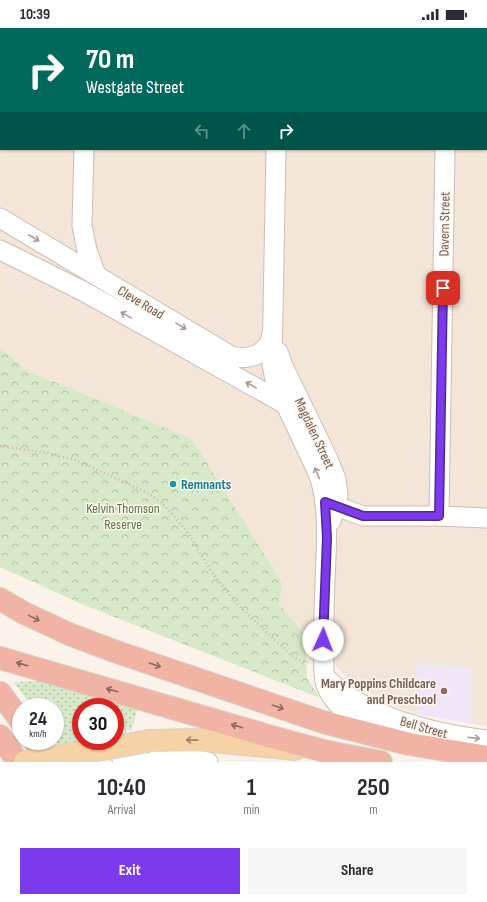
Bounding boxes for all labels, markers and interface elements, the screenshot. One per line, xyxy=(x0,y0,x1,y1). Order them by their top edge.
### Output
text: 10:39 xyxy=(20,5,50,24)
text: 70 m xyxy=(86,43,134,76)
icon: right xyxy=(20,44,72,96)
text: Westgate Street xyxy=(86,77,184,98)
icon: left xyxy=(191,120,213,142)
icon: ahead xyxy=(233,120,255,142)
icon: right xyxy=(275,120,297,142)
street label: Davern Street xyxy=(435,191,454,257)
one-way arrow xyxy=(27,235,39,243)
pin xyxy=(426,271,460,305)
icon: arrive xyxy=(432,277,454,299)
street label: Cleve Road xyxy=(114,282,167,323)
one-way arrow xyxy=(120,311,132,318)
one-way arrow xyxy=(175,322,187,330)
one-way arrow xyxy=(246,381,258,389)
street label: Magdalen Street xyxy=(291,395,338,471)
one-way arrow xyxy=(313,467,320,479)
place label: Remnants xyxy=(181,476,231,493)
marker: Remnants xyxy=(168,479,178,489)
park label: Kelvin Thomson Reserve xyxy=(86,500,160,533)
one-way arrow xyxy=(28,615,40,622)
position arrow xyxy=(302,619,344,661)
one-way arrow xyxy=(15,660,28,667)
one-way arrow xyxy=(149,662,161,670)
place label: Mary Poppins Childcare and Preschool xyxy=(321,675,436,708)
one-way arrow xyxy=(106,686,119,693)
marker: Mary Poppins Childcare and Preschool xyxy=(439,686,449,696)
speed limit sign: 30 xyxy=(72,698,124,750)
one-way arrow xyxy=(272,704,285,711)
text: 24 xyxy=(29,707,47,731)
street label: Bell Street xyxy=(398,713,450,742)
one-way arrow xyxy=(230,722,243,729)
text: km/h xyxy=(29,728,47,740)
one-way arrow xyxy=(467,735,480,742)
one-way arrow xyxy=(186,736,199,744)
text: 10:40 xyxy=(97,773,146,802)
text: 1 xyxy=(247,773,256,802)
text: 250 xyxy=(357,773,390,802)
text: Arrival xyxy=(108,802,136,818)
text: min xyxy=(243,802,260,818)
text: m xyxy=(369,802,378,818)
button: Exit xyxy=(20,848,240,894)
button: Share xyxy=(248,848,467,894)

